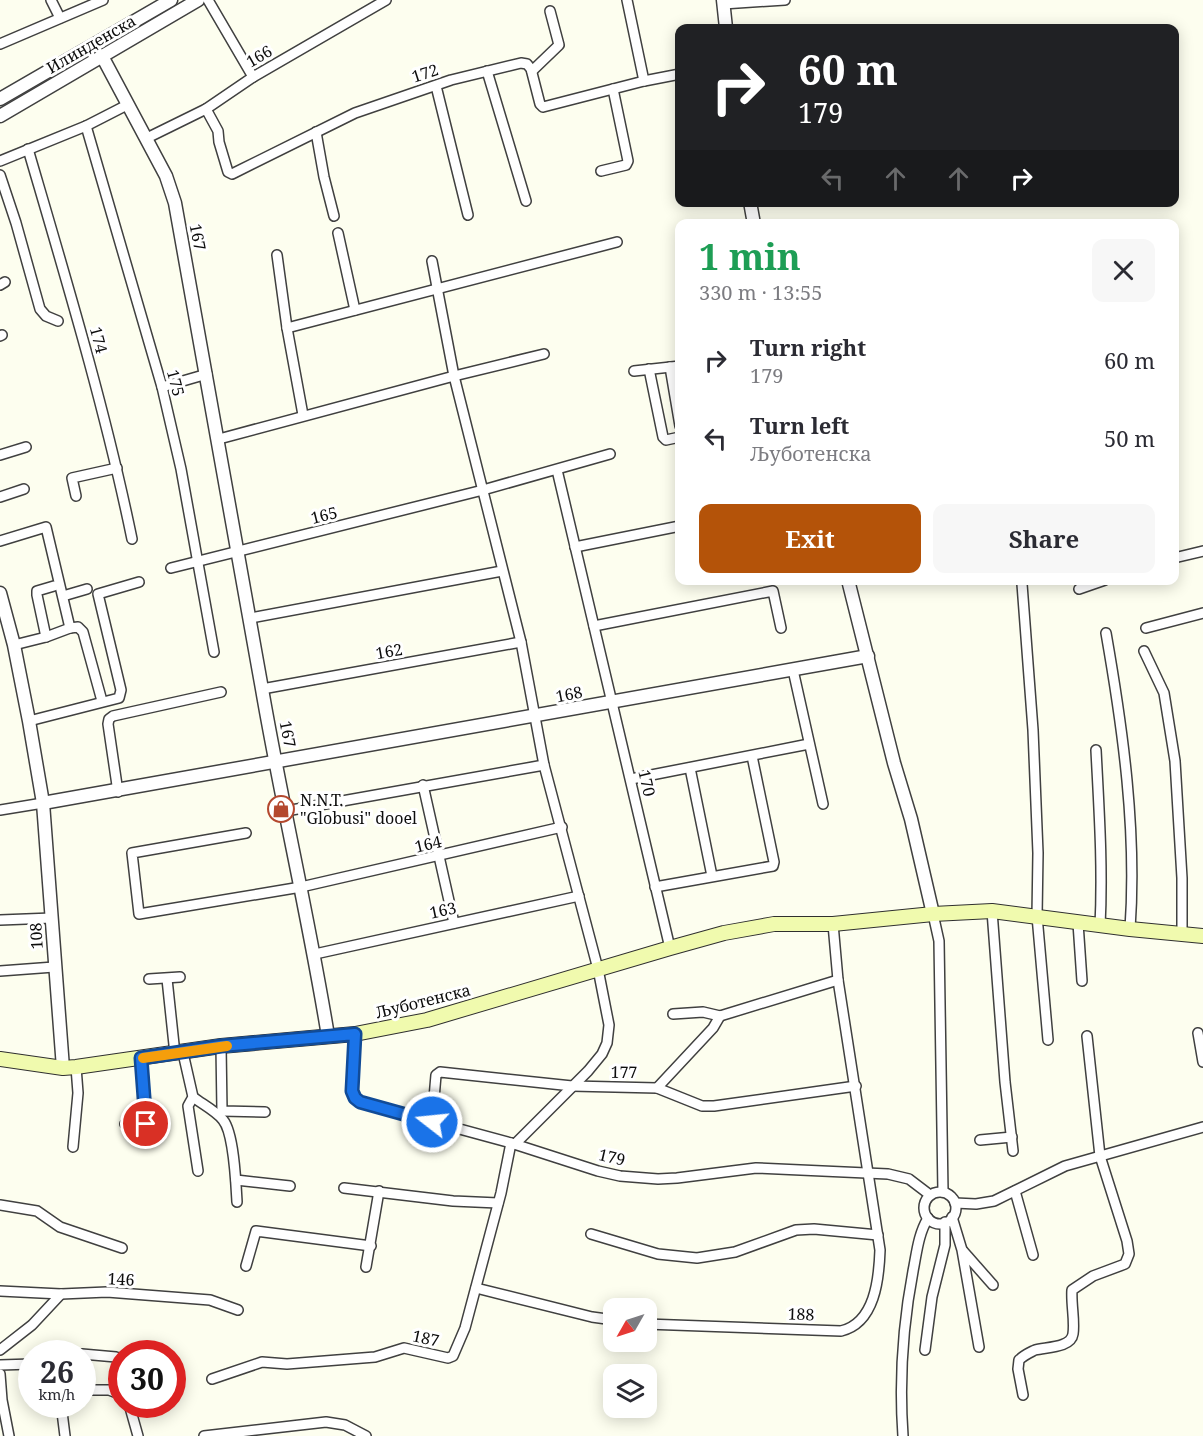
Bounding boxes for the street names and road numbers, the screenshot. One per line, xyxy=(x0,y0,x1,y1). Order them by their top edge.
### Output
street label: Илинденска xyxy=(42,10,140,78)
street label: 166 xyxy=(242,40,276,72)
street label: 172 xyxy=(409,58,441,88)
street label: 167 xyxy=(185,222,211,252)
street label: 174 xyxy=(85,324,113,356)
street label: 175 xyxy=(162,367,190,399)
street label: 165 xyxy=(308,501,340,529)
street label: 162 xyxy=(374,638,404,664)
street label: 168 xyxy=(554,681,584,707)
street label: 167 xyxy=(275,719,301,749)
street label: 170 xyxy=(633,767,661,799)
street label: 164 xyxy=(412,830,444,858)
street label: 163 xyxy=(428,896,458,924)
street label: 108 xyxy=(24,922,48,950)
street label: Љуботенска xyxy=(373,979,473,1023)
street label: 177 xyxy=(610,1061,638,1083)
street label: 179 xyxy=(596,1143,628,1171)
street label: 146 xyxy=(107,1267,135,1291)
street label: 188 xyxy=(787,1303,815,1325)
street label: 187 xyxy=(411,1324,441,1352)

